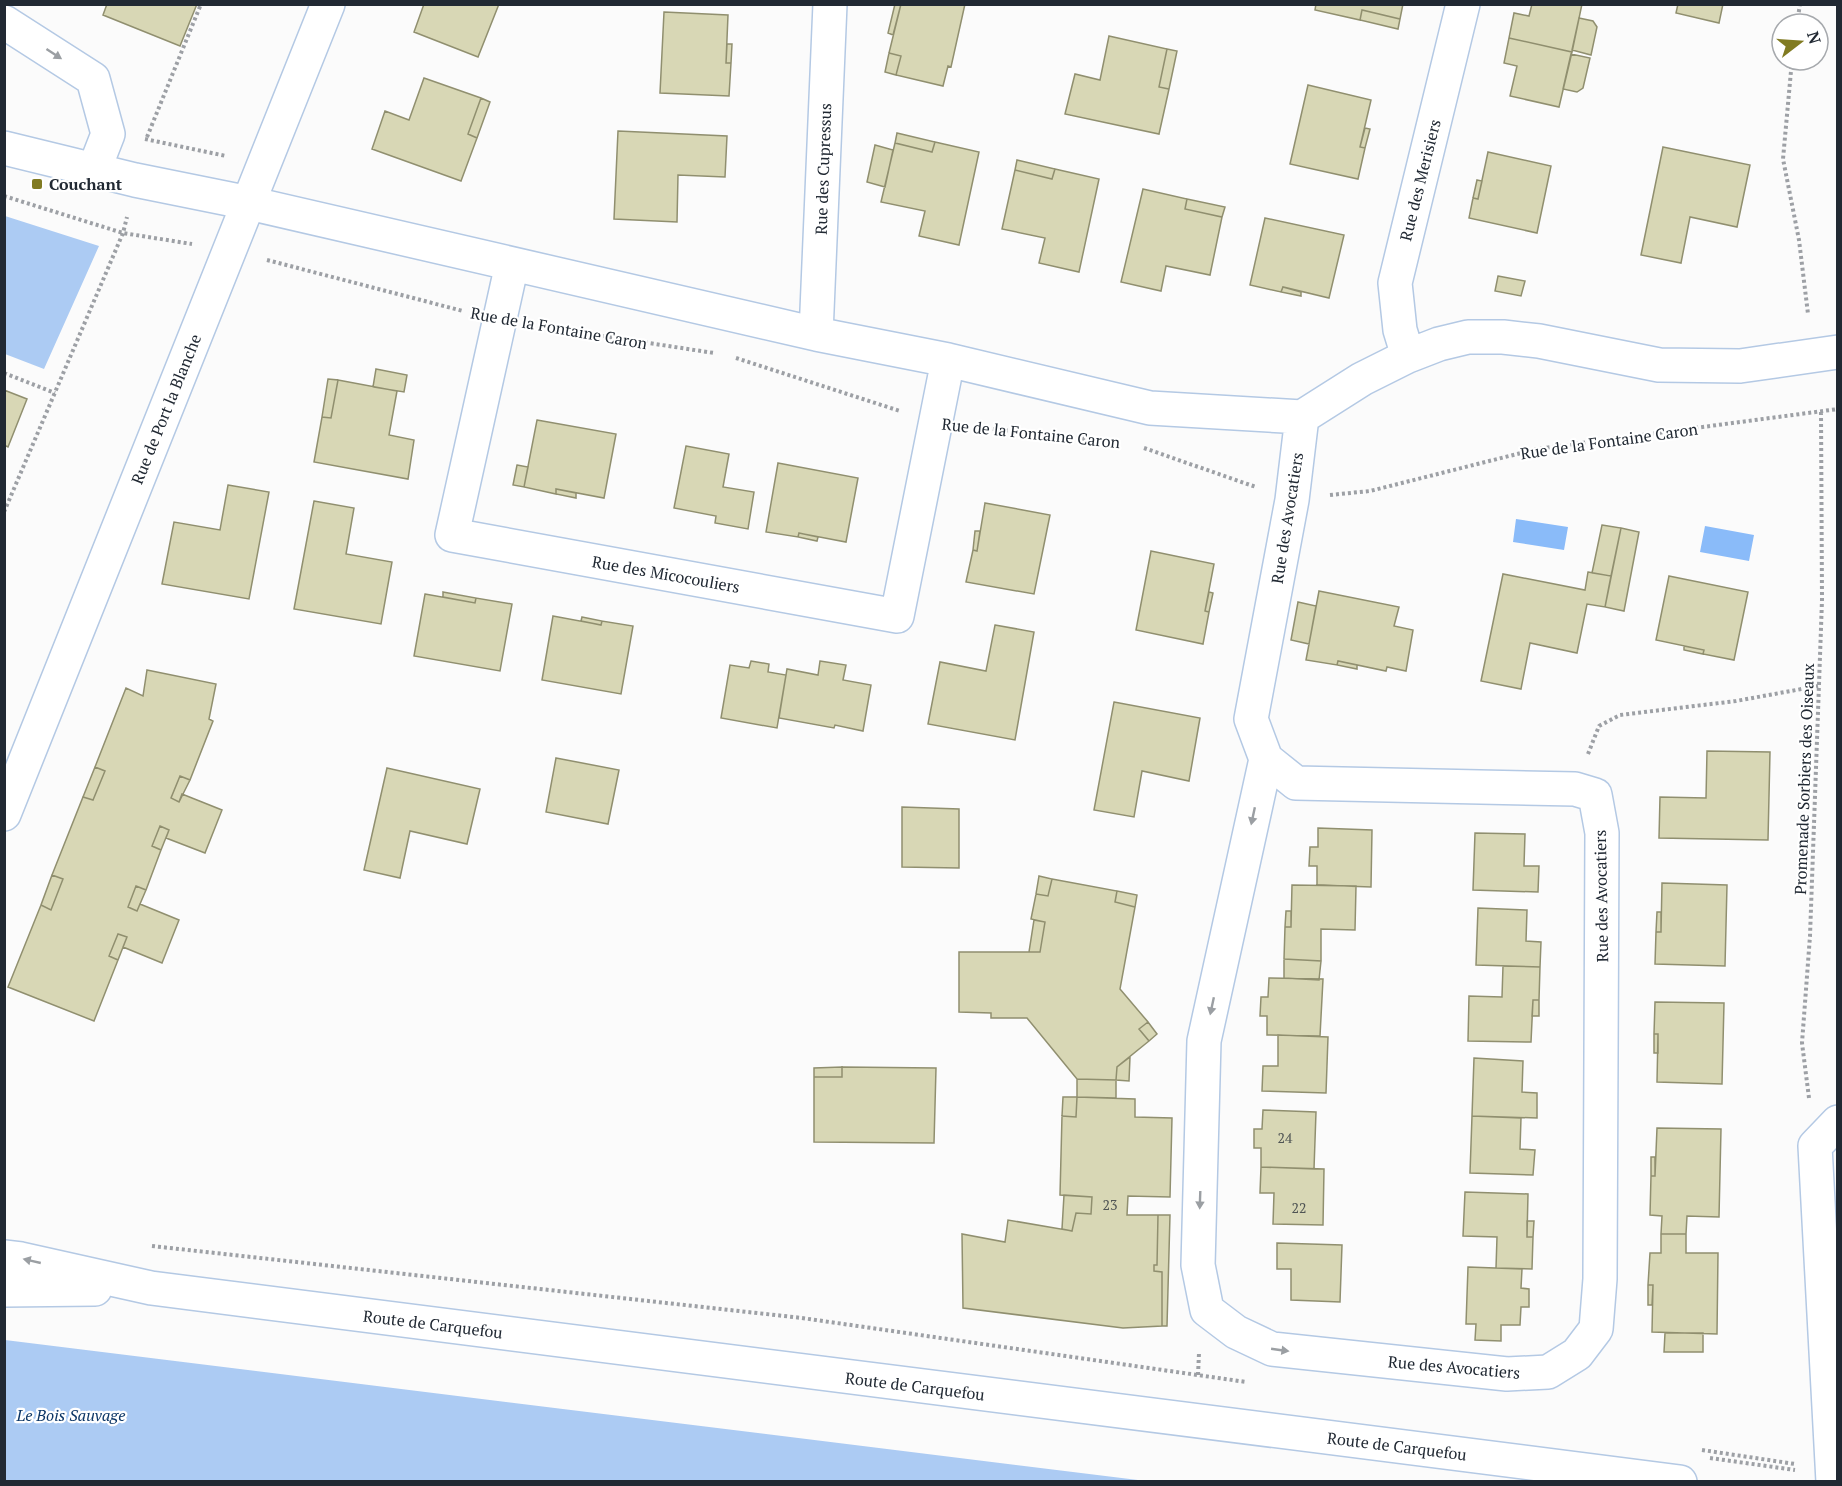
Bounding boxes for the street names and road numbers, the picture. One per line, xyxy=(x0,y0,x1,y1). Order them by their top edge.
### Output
street label: Rue des Cupressus xyxy=(810,103,836,235)
street label: Rue des Merisiers xyxy=(1394,117,1446,243)
street label: Rue de la Fontaine Caron xyxy=(469,302,650,354)
street label: Rue de Port la Blanche xyxy=(126,331,206,487)
street label: Rue de la Fontaine Caron xyxy=(941,413,1122,453)
street label: Rue de la Fontaine Caron xyxy=(1519,418,1700,464)
street label: Rue des Avocatiers xyxy=(1266,451,1308,585)
street label: Rue des Micocouliers xyxy=(590,550,742,598)
street label: Promenade Sorbiers des Oiseaux xyxy=(1789,662,1819,895)
street label: Rue des Avocatiers xyxy=(1589,829,1613,962)
street label: Route de Carquefou xyxy=(362,1305,504,1343)
street label: Rue des Avocatiers xyxy=(1387,1350,1521,1384)
street label: Route de Carquefou xyxy=(844,1367,986,1405)
street label: Route de Carquefou xyxy=(1326,1427,1468,1465)

